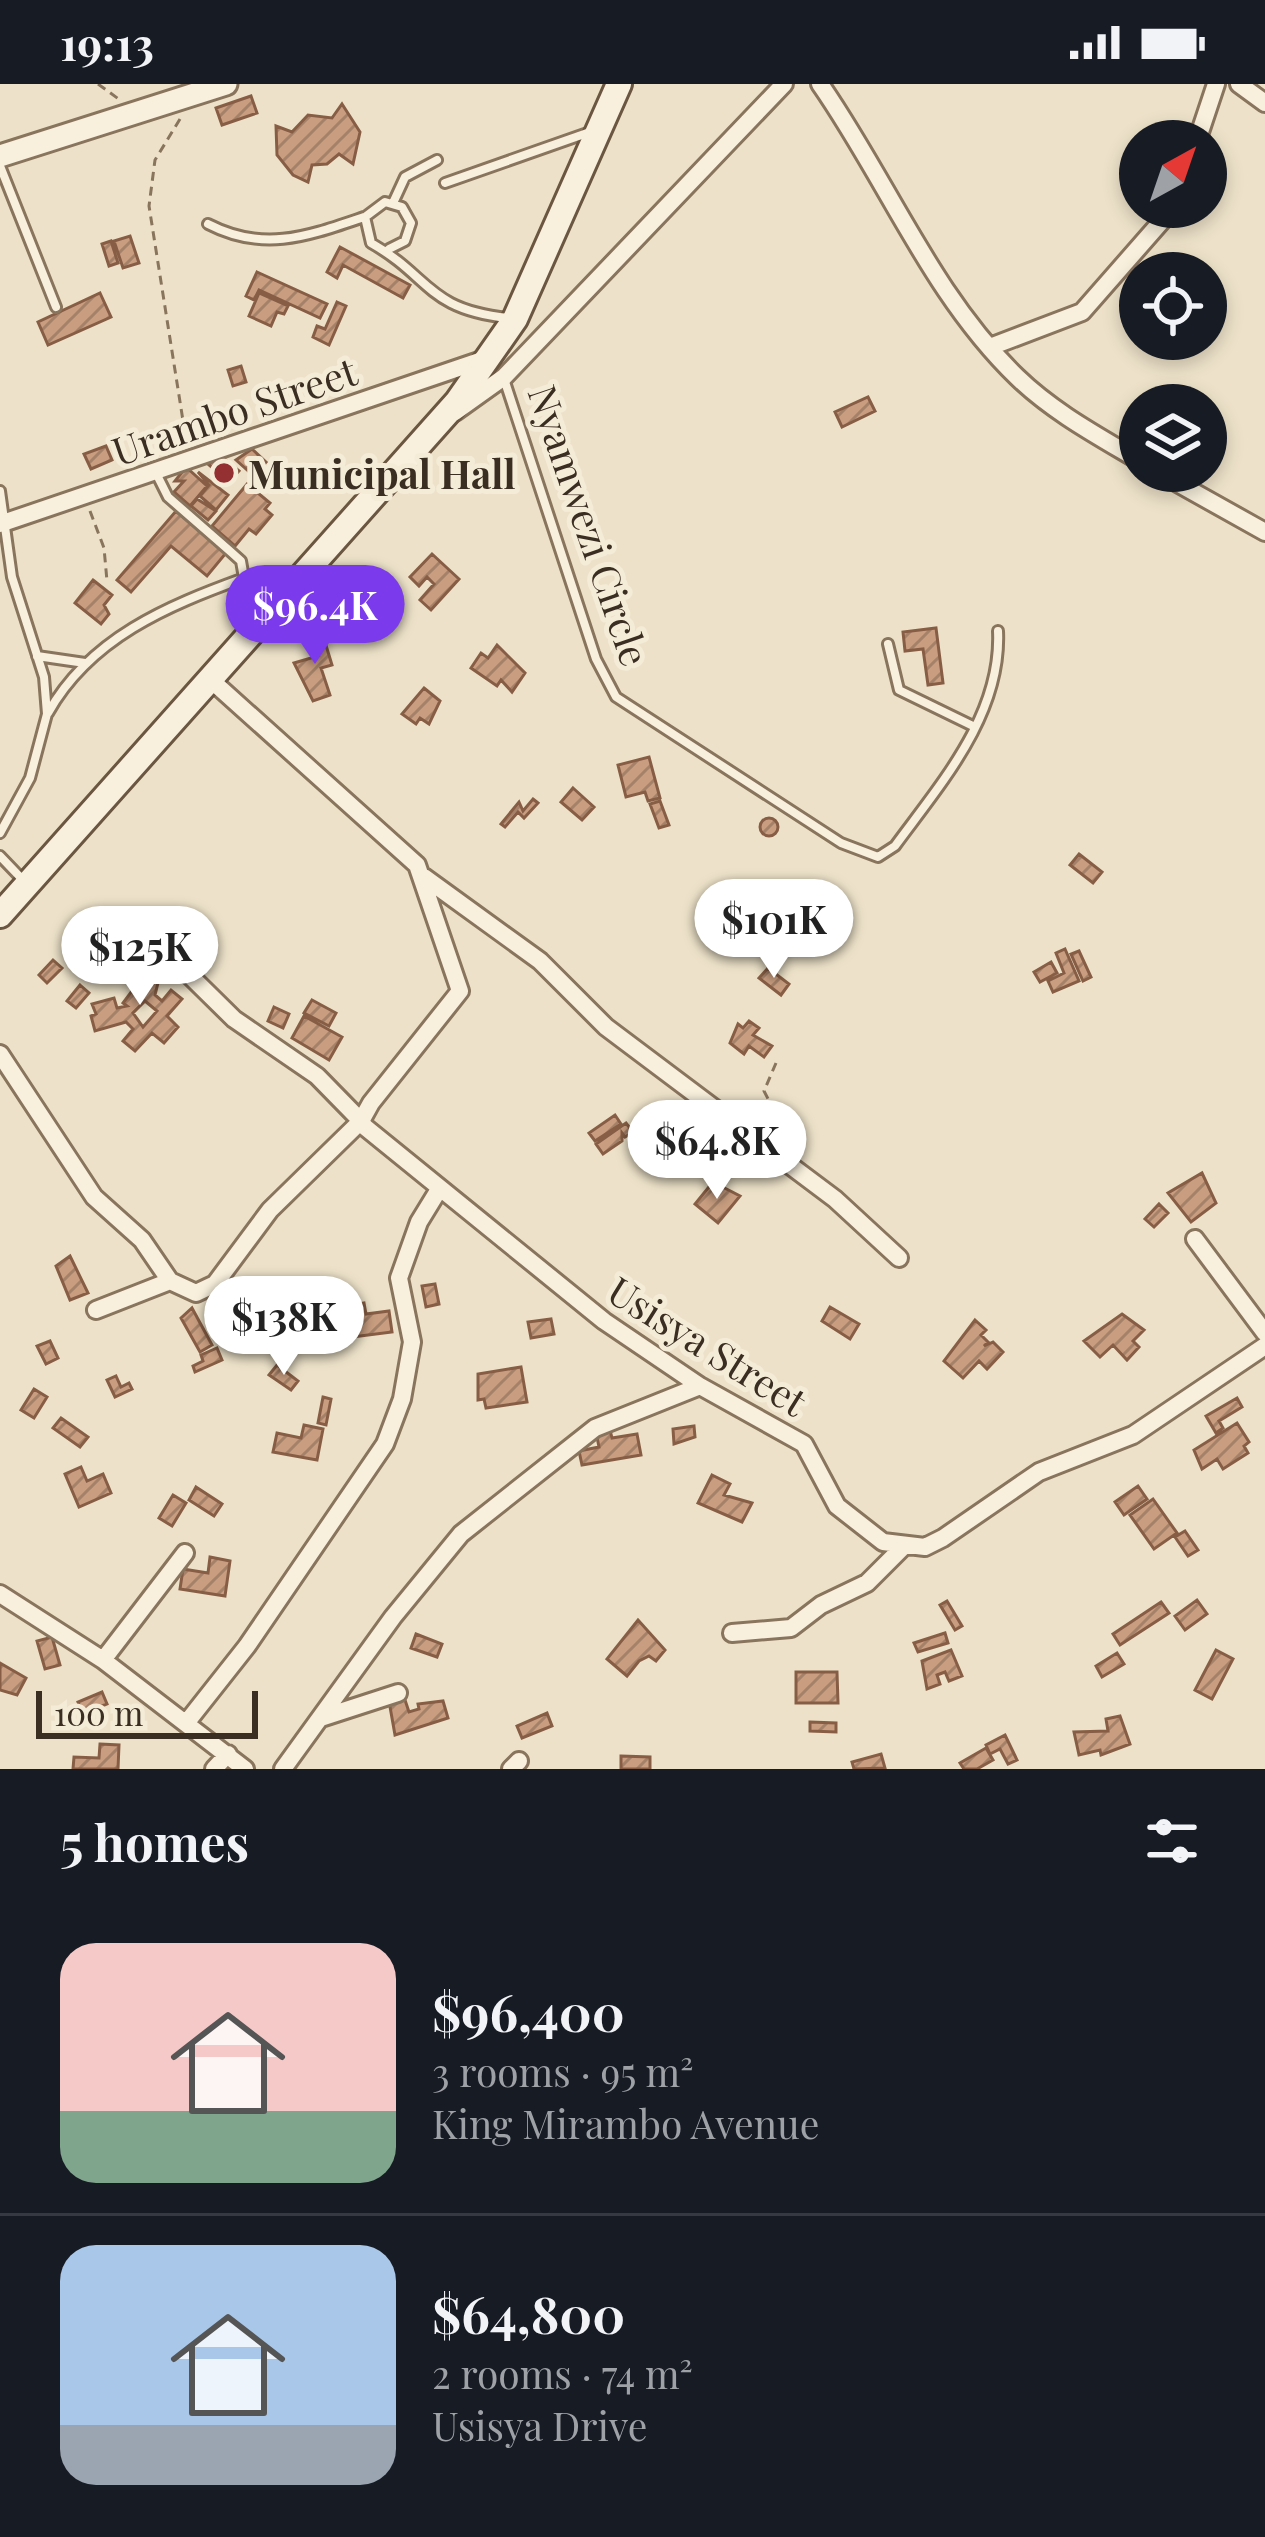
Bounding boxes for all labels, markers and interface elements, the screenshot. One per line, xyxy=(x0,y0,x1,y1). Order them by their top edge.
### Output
text: 19:13 xyxy=(60,12,154,72)
north arrow xyxy=(1119,120,1227,228)
map controls xyxy=(1119,120,1227,492)
button: locate xyxy=(1119,252,1227,360)
street label: Urambo Street xyxy=(105,343,364,476)
street label: Nyamwezi Circle xyxy=(518,378,662,672)
button: layers xyxy=(1119,384,1227,492)
place label: Municipal Hall xyxy=(248,447,516,499)
marker: Municipal Hall xyxy=(211,460,237,486)
pin: $96.4K xyxy=(217,565,413,667)
text: $96.4K xyxy=(253,578,377,630)
pin: $101K xyxy=(690,879,858,981)
text: $101K xyxy=(721,892,827,944)
pin: $125K xyxy=(56,906,224,1008)
text: $125K xyxy=(88,919,192,971)
pin: $64.8K xyxy=(619,1100,815,1202)
text: $64.8K xyxy=(654,1113,780,1165)
street label: Usisya Street xyxy=(599,1263,818,1427)
pin: $138K xyxy=(200,1276,368,1378)
text: $138K xyxy=(231,1289,337,1341)
scale bar xyxy=(36,1685,258,1738)
text: 100 m xyxy=(54,1690,143,1734)
text: 5 homes xyxy=(60,1807,249,1875)
icon: filters xyxy=(1139,1808,1205,1874)
text: $96,400 xyxy=(432,1977,625,2045)
icon: home xyxy=(156,1991,300,2135)
text: 3 rooms · 95 m² xyxy=(432,2045,693,2097)
text: King Mirambo Avenue xyxy=(432,2097,819,2149)
text: $64,800 xyxy=(432,2279,625,2347)
icon: home xyxy=(156,2293,300,2437)
text: 2 rooms · 74 m² xyxy=(432,2347,693,2399)
text: Usisya Drive xyxy=(432,2399,647,2451)

